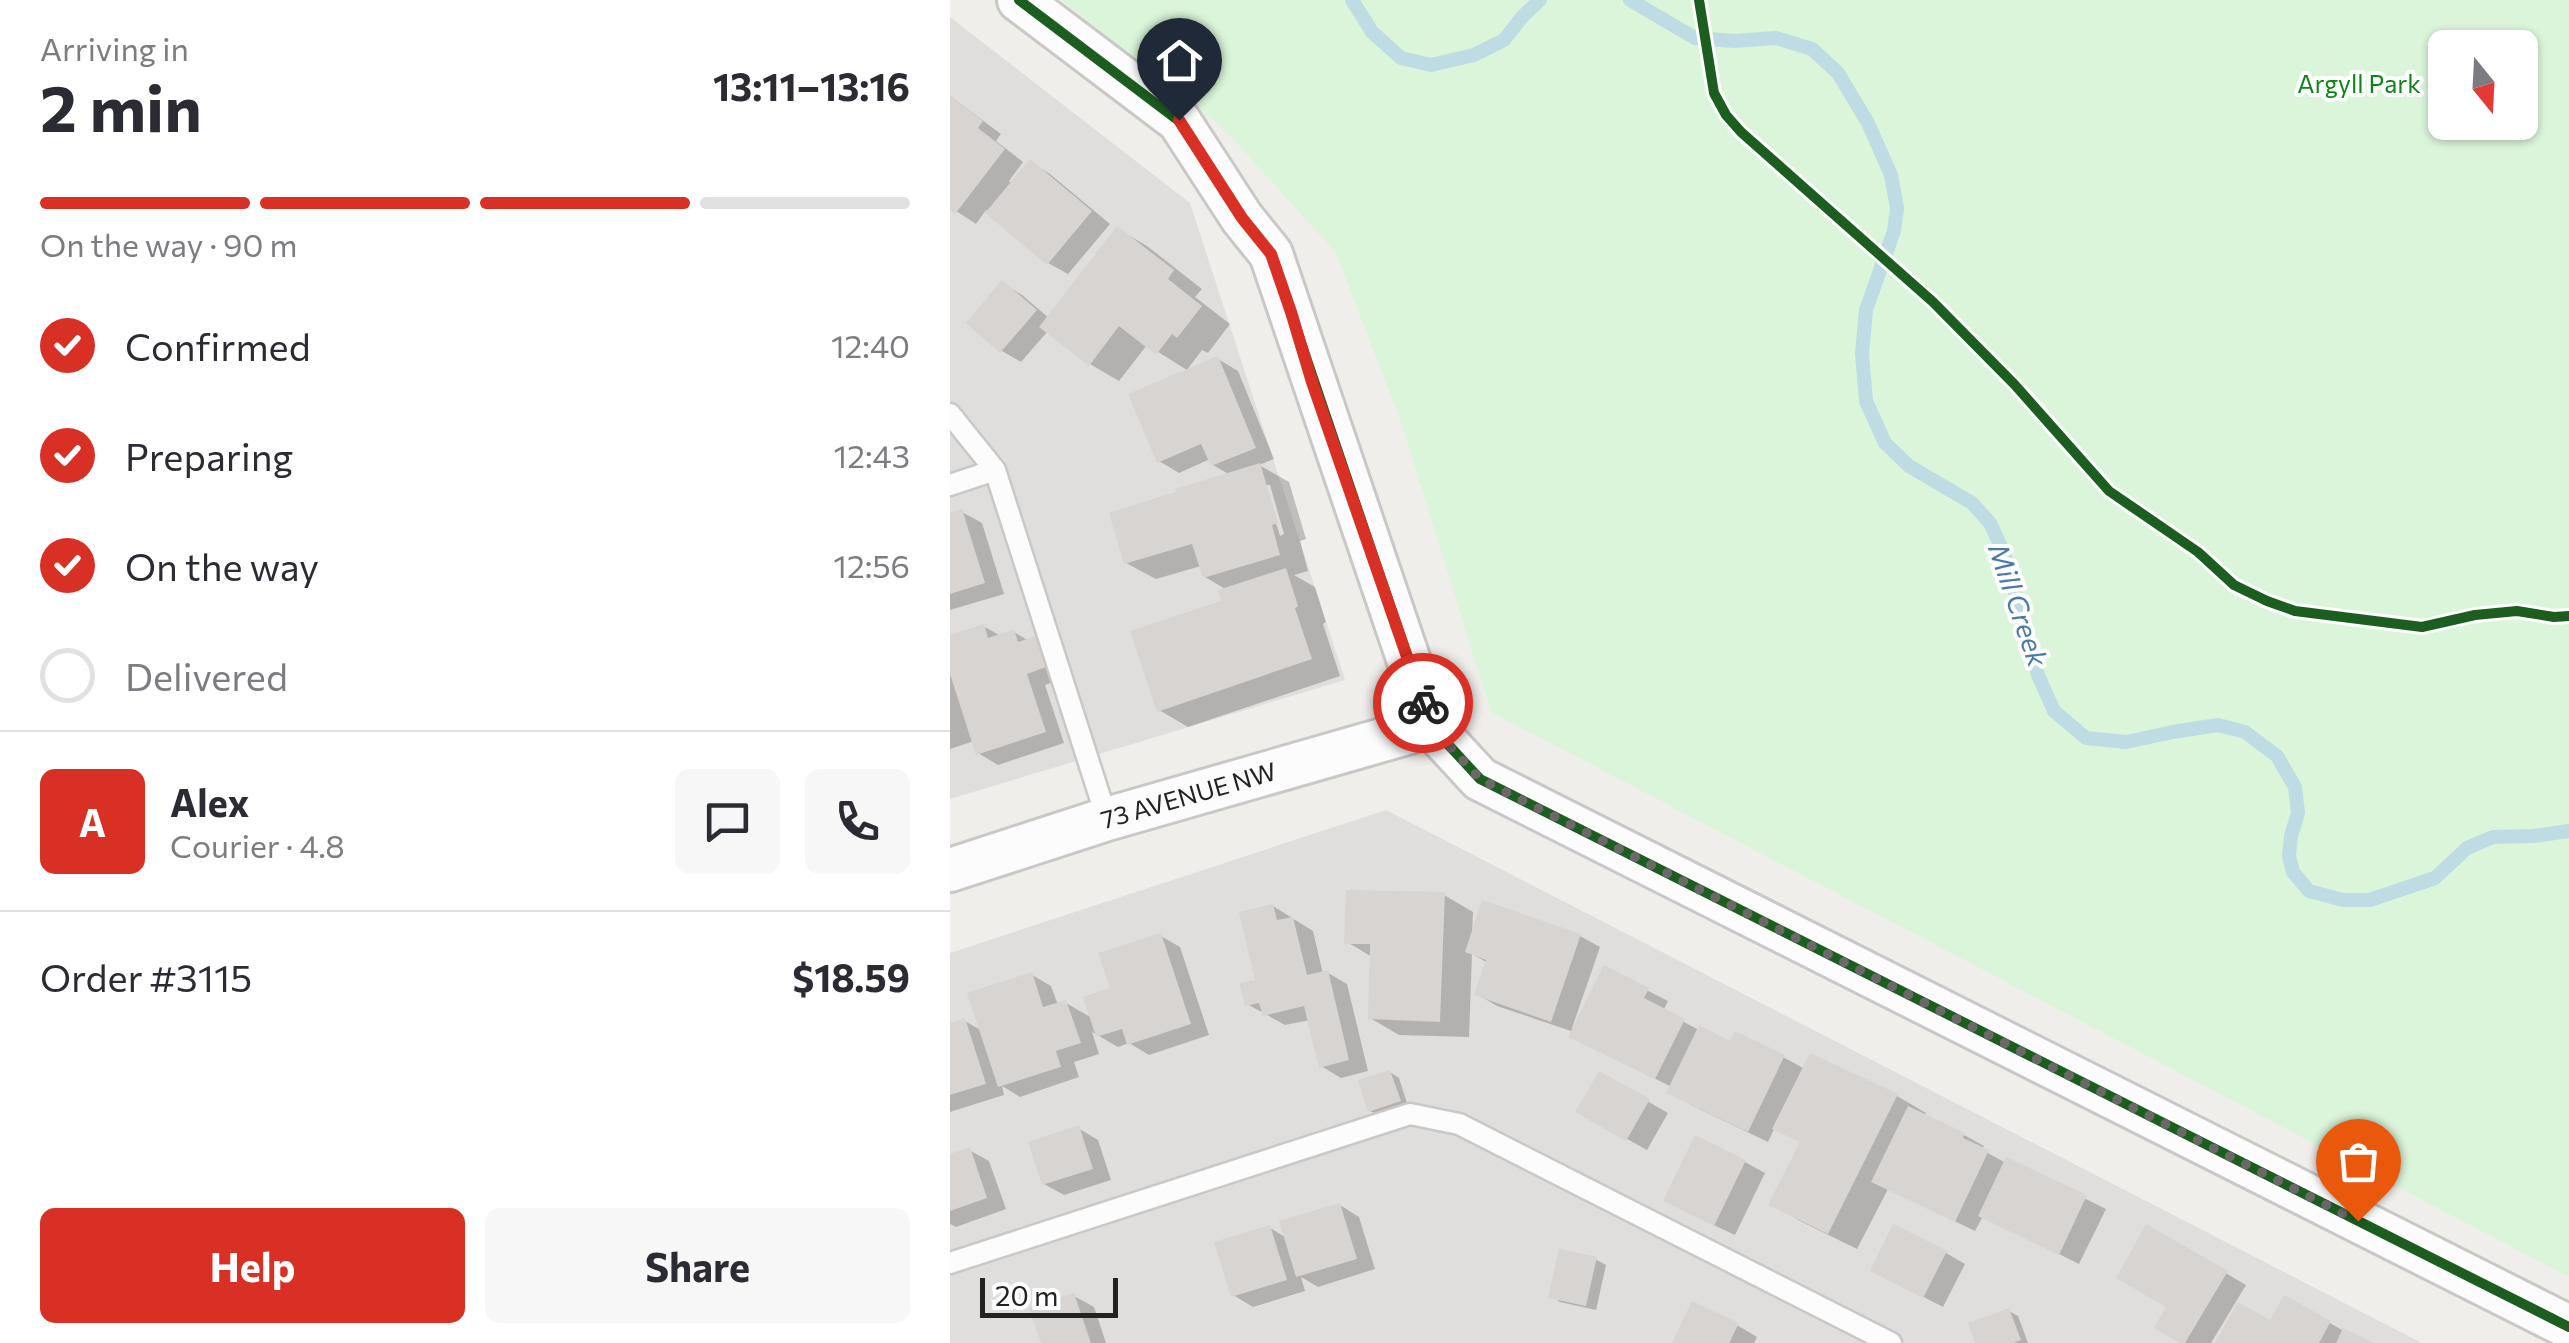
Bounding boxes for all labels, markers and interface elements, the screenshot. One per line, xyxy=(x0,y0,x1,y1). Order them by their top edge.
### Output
pin xyxy=(1137,18,1222,121)
text: Arriving in xyxy=(40,28,189,68)
north arrow xyxy=(2428,30,2538,140)
map controls xyxy=(2428,30,2538,140)
icon: home xyxy=(1152,33,1207,88)
text: 13:11–13:16 xyxy=(713,62,910,109)
text: 2 min xyxy=(40,66,202,145)
park label: Argyll Park xyxy=(2297,68,2421,98)
text: On the way · 90 m xyxy=(40,224,297,264)
icon: check xyxy=(40,318,95,373)
text: Confirmed xyxy=(125,322,311,369)
text: 12:40 xyxy=(831,325,910,365)
icon: check xyxy=(40,428,95,483)
text: Preparing xyxy=(125,432,293,479)
text: 12:43 xyxy=(834,435,910,475)
icon: check xyxy=(40,538,95,593)
water label: Mill Creek xyxy=(1982,539,2056,672)
text: On the way xyxy=(125,542,319,589)
text: 12:56 xyxy=(833,545,910,585)
text: Delivered xyxy=(125,652,288,699)
courier xyxy=(1373,653,1473,753)
icon: bike xyxy=(1396,676,1451,731)
street label: 73 AVENUE NW xyxy=(1097,755,1279,834)
button: chat xyxy=(675,769,780,874)
button: phone xyxy=(805,769,910,874)
text: Alex xyxy=(170,778,249,825)
text: A xyxy=(79,798,106,845)
text: Courier · 4.8 xyxy=(170,825,345,865)
text: Order #3115 xyxy=(40,953,252,1000)
text: $18.59 xyxy=(792,953,910,1000)
pin xyxy=(2316,1119,2401,1222)
icon: bag xyxy=(2331,1134,2386,1189)
button: Help xyxy=(40,1208,465,1323)
button: Share xyxy=(485,1208,910,1323)
scale bar xyxy=(980,1273,1118,1318)
text: 20 m xyxy=(995,1278,1059,1312)

